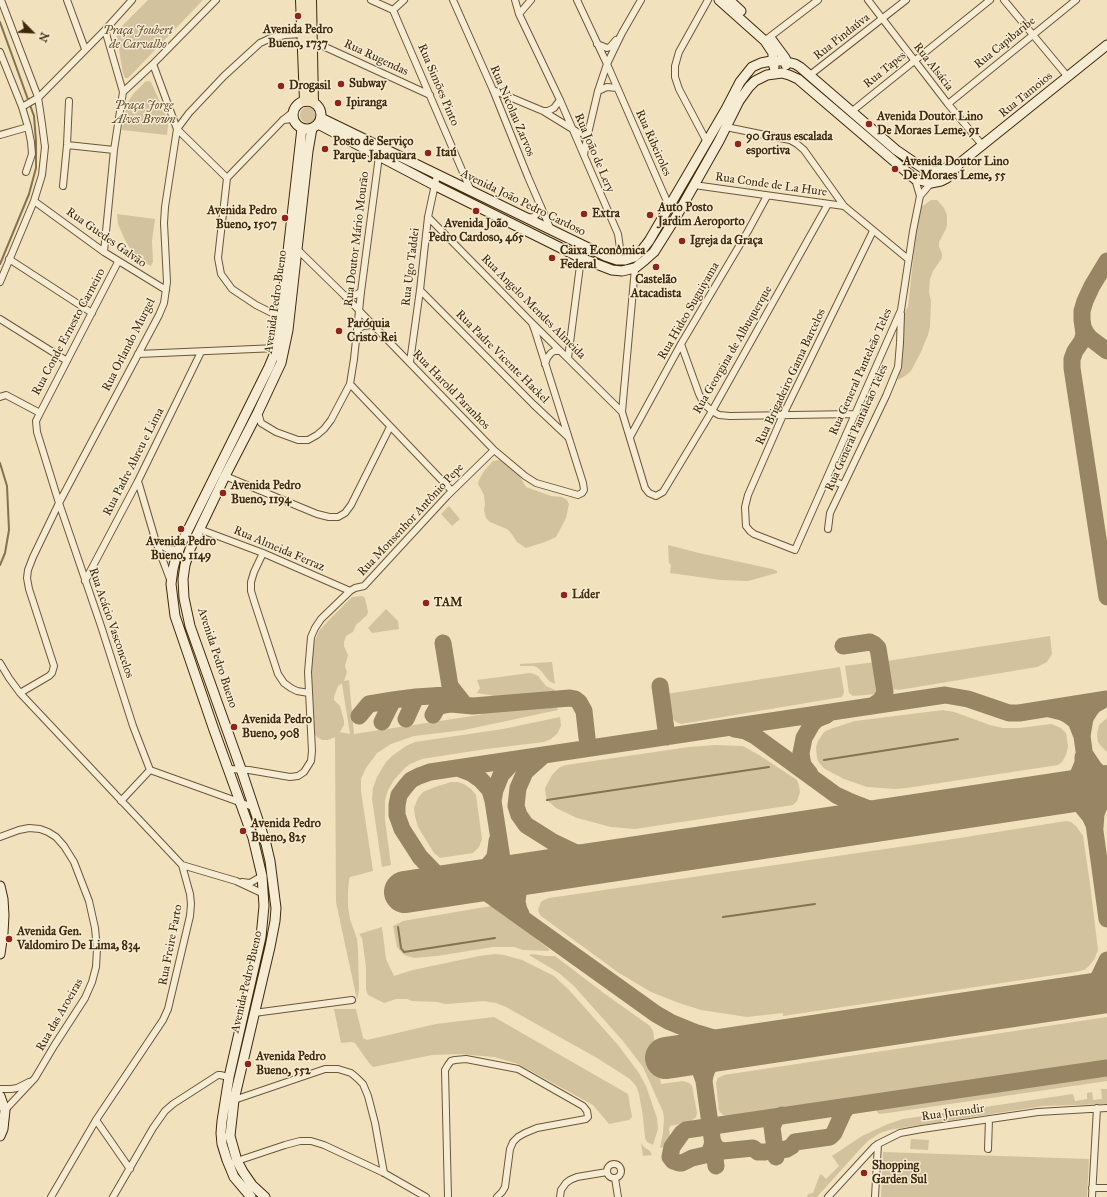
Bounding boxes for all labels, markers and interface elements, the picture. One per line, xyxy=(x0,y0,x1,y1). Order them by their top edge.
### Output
marker: Avenida Pedro Bueno, 1737 xyxy=(293,11,303,21)
street label: Rua Pindaúva xyxy=(811,11,873,63)
north arrow xyxy=(12,12,52,52)
street label: Rua Capibaribe xyxy=(972,14,1038,72)
place label: Avenida Pedro Bueno, 1737 xyxy=(263,23,333,51)
park label: Praça Joubert de Carvalho xyxy=(103,24,173,52)
text: N xyxy=(36,30,51,44)
street label: Rua Rugendas xyxy=(341,37,411,79)
street label: Rua Alsácia xyxy=(910,40,956,94)
street label: Rua Simões Pinto xyxy=(414,42,462,128)
street label: Rua Tapes xyxy=(861,49,909,91)
street label: Rua Nicolau Zarvos xyxy=(486,63,538,159)
street label: Rua Tamoios xyxy=(996,69,1056,121)
place label: Subway xyxy=(349,77,386,91)
place label: Drogasil xyxy=(289,79,331,93)
marker: Subway xyxy=(336,79,346,89)
marker: Drogasil xyxy=(276,81,286,91)
place label: Ipiranga xyxy=(346,96,387,110)
marker: Ipiranga xyxy=(333,98,343,108)
park label: Praça Jorge Alves Brown xyxy=(112,99,176,127)
street label: Rua Ribeiroles xyxy=(632,108,674,178)
place label: Avenida Doutor Lino De Moraes Leme, 91 xyxy=(877,110,983,138)
street label: Rua João de Lery xyxy=(571,111,617,195)
marker: Avenida Doutor Lino De Moraes Leme, 91 xyxy=(864,119,874,129)
place label: 90 Graus escalada esportiva xyxy=(746,130,833,158)
place label: Posto de Serviço Parque Jabaquara xyxy=(333,135,416,163)
marker: 90 Graus escalada esportiva xyxy=(733,139,743,149)
marker: Posto de Serviço Parque Jabaquara xyxy=(320,144,330,154)
place label: Itaú xyxy=(436,146,457,160)
marker: Itaú xyxy=(423,148,433,158)
place label: Avenida Doutor Lino De Moraes Leme, 55 xyxy=(903,155,1009,183)
marker: Avenida Doutor Lino De Moraes Leme, 55 xyxy=(890,164,900,174)
street label: Avenida João Pedro Cardoso xyxy=(458,166,588,240)
street label: Rua Conde de La Hure xyxy=(714,170,828,200)
street label: Rua Doutor Mário Mourão xyxy=(342,171,372,307)
place label: Auto Posto Jardim Aeroporto xyxy=(658,201,745,229)
place label: Avenida Pedro Bueno, 1507 xyxy=(207,204,277,232)
street label: Rua Guedes Galvão xyxy=(63,205,149,271)
marker: Avenida João Pedro Cardoso, 465 xyxy=(471,206,481,216)
place label: Extra xyxy=(592,207,620,221)
marker: Extra xyxy=(579,209,589,219)
marker: Auto Posto Jardim Aeroporto xyxy=(645,210,655,220)
marker: Avenida Pedro Bueno, 1507 xyxy=(280,213,290,223)
place label: Avenida João Pedro Cardoso, 465 xyxy=(428,217,524,245)
street label: Rua Ugo Taddei xyxy=(399,227,423,307)
place label: Igreja da Graça xyxy=(690,234,763,248)
marker: Igreja da Graça xyxy=(677,236,687,246)
place label: Caixa Econômica Federal xyxy=(560,244,645,272)
street label: Avenida Pedro Bueno xyxy=(262,249,290,355)
street label: Rua Angelo Mendes Almeida xyxy=(478,252,588,362)
marker: Caixa Econômica Federal xyxy=(547,253,557,263)
street label: Rua Hideo Suguiyama xyxy=(655,260,723,362)
marker: Castelão Atacadista xyxy=(651,262,661,272)
street label: Rua Conde Ernesto Carneiro xyxy=(29,266,109,398)
place label: Castelão Atacadista xyxy=(631,273,681,301)
street label: Rua Georgina de Albuquerque xyxy=(690,283,776,417)
street label: Rua Orlando Murgel xyxy=(99,296,159,394)
street label: Rua Brigadeiro Gama Barcelos xyxy=(753,306,829,448)
street label: Rua General Panteleão Teles xyxy=(827,306,895,438)
street label: Rua Padre Vicente Hackel xyxy=(452,307,552,407)
place label: Paróquia Cristo Rei xyxy=(347,317,397,345)
marker: Paróquia Cristo Rei xyxy=(334,326,344,336)
street label: Rua Harold Paranhos xyxy=(409,347,493,433)
street label: Rua General Pantaleão Teles xyxy=(822,362,892,494)
street label: Rua Padre Abreu e Lima xyxy=(101,406,167,518)
street label: Rua Monsenhor Antônio Pepe xyxy=(355,461,467,579)
place label: Avenida Pedro Bueno, 1194 xyxy=(231,479,301,507)
marker: Avenida Pedro Bueno, 1194 xyxy=(218,488,228,498)
street label: Rua Almeida Ferraz xyxy=(231,523,327,575)
marker: Avenida Pedro Bueno, 1149 xyxy=(176,524,186,534)
place label: Avenida Pedro Bueno, 1149 xyxy=(146,535,216,563)
street label: Rua Acácio Vasconcelos xyxy=(85,566,137,680)
place label: Líder xyxy=(572,588,600,602)
marker: Líder xyxy=(559,590,569,600)
place label: TAM xyxy=(434,596,462,610)
marker: TAM xyxy=(421,598,431,608)
street label: Avenida Pedro Bueno xyxy=(194,606,240,710)
place label: Avenida Pedro Bueno, 908 xyxy=(242,713,312,741)
marker: Avenida Pedro Bueno, 908 xyxy=(229,722,239,732)
place label: Avenida Pedro Bueno, 825 xyxy=(251,817,321,845)
marker: Avenida Pedro Bueno, 825 xyxy=(238,826,248,836)
street label: Rua Freire Farto xyxy=(156,903,186,987)
place label: Avenida Gen. Valdomiro De Lima, 834 xyxy=(17,925,139,953)
street label: Avenida Pedro Bueno xyxy=(228,930,266,1034)
marker: Avenida Gen. Valdomiro De Lima, 834 xyxy=(4,934,14,944)
street label: Rua das Aroeiras xyxy=(33,976,87,1054)
place label: Avenida Pedro Bueno, 552 xyxy=(256,1050,326,1078)
marker: Avenida Pedro Bueno, 552 xyxy=(243,1059,253,1069)
street label: Rua Jurandir xyxy=(921,1101,985,1125)
place label: Shopping Garden Sul xyxy=(872,1159,927,1187)
marker: Shopping Garden Sul xyxy=(859,1168,869,1178)

